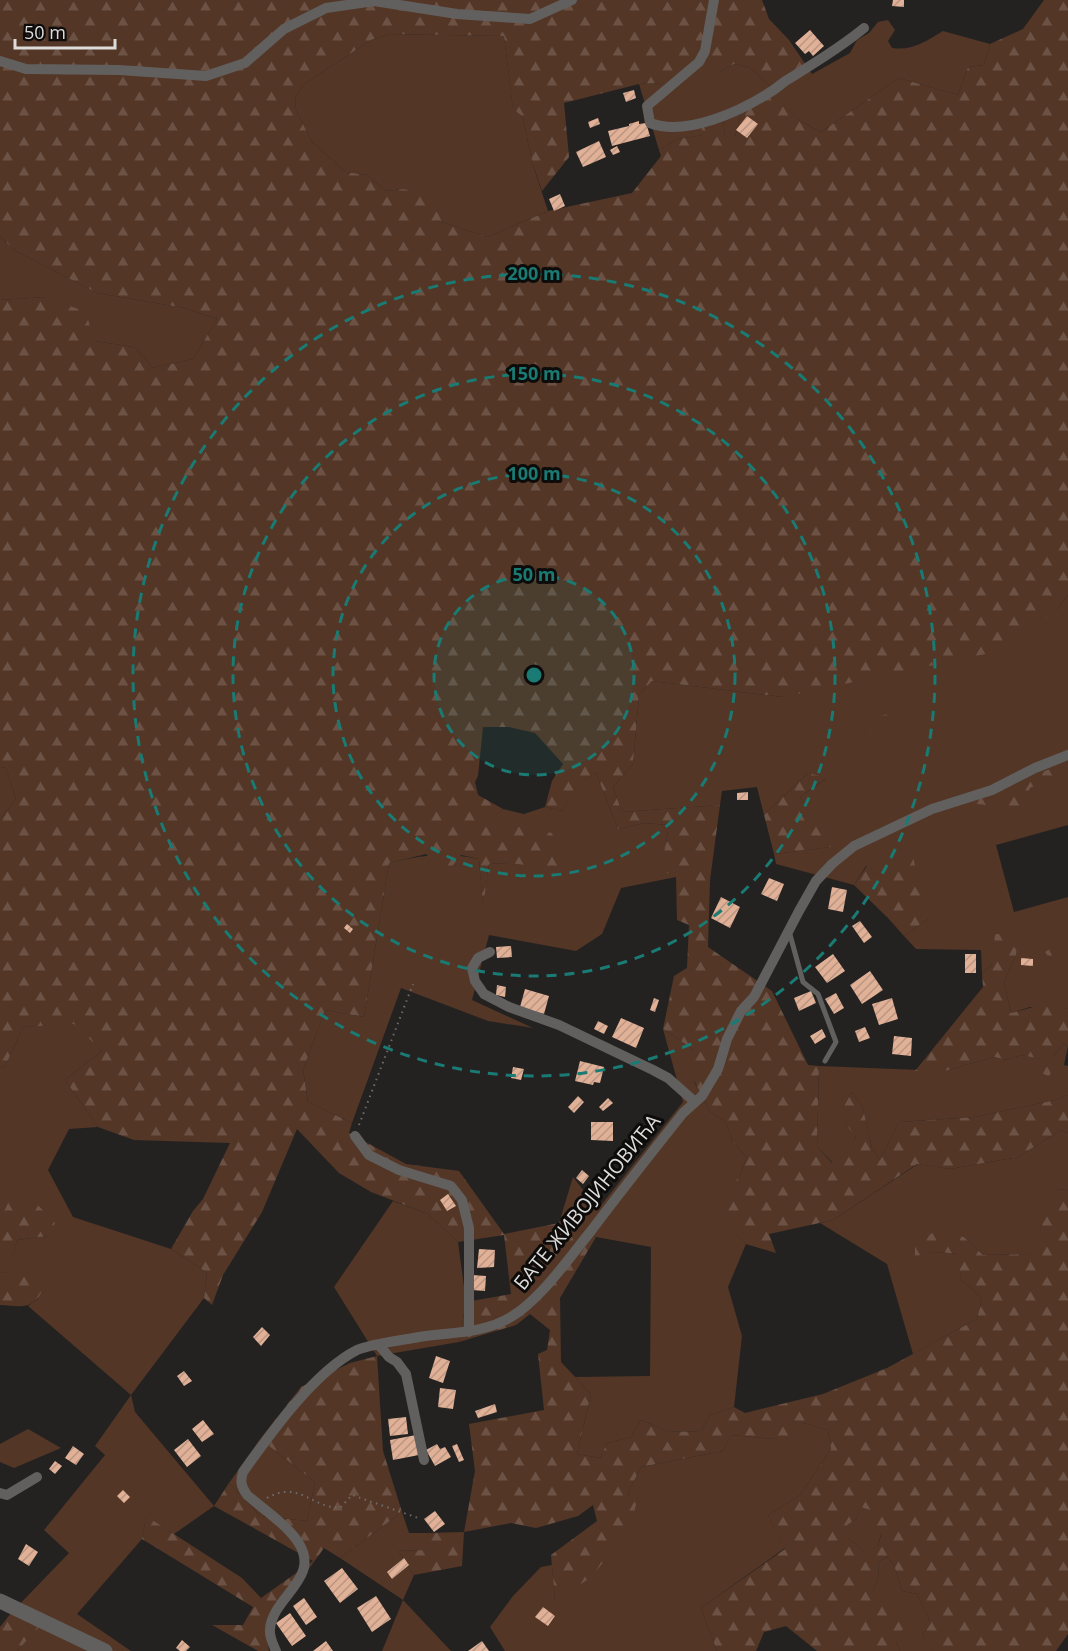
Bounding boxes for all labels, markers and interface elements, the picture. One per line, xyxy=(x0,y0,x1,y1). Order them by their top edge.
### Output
scale bar xyxy=(15,12,116,50)
text: 50 m xyxy=(24,20,66,44)
text: 200 m xyxy=(507,261,561,285)
text: 150 m xyxy=(507,361,561,385)
text: 100 m xyxy=(507,461,561,485)
text: 50 m xyxy=(513,562,555,586)
centre of rings xyxy=(524,665,544,685)
street label: БАТЕ ЖИВОЈИНОВИЋА xyxy=(507,1108,666,1295)

